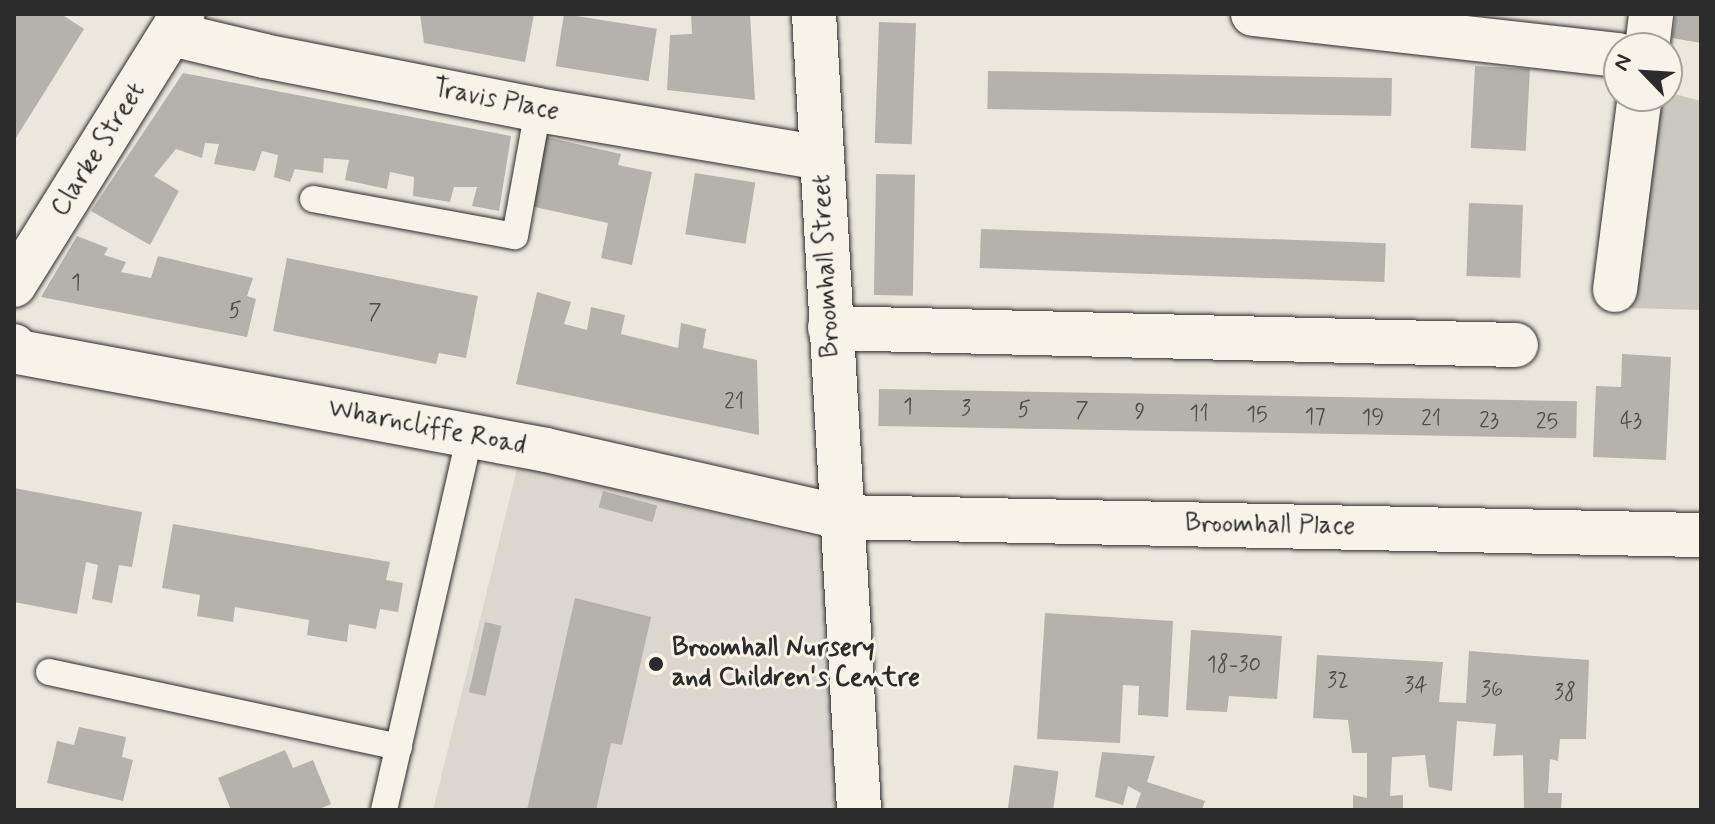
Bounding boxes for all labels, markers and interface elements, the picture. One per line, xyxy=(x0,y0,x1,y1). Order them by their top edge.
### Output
north arrow xyxy=(1603,32,1683,112)
text: N xyxy=(1607,50,1639,75)
street label: Travis Place xyxy=(430,73,562,129)
street label: Clarke Street xyxy=(44,75,154,225)
street label: Broomhall Street xyxy=(806,171,848,361)
house number: 1 xyxy=(71,271,81,297)
house number: 5 xyxy=(228,299,242,325)
house number: 7 xyxy=(368,301,382,327)
house number: 21 xyxy=(724,390,744,416)
street label: Wharncliffe Road xyxy=(327,394,527,462)
house number: 1 xyxy=(903,395,913,421)
house number: 3 xyxy=(961,397,971,423)
house number: 5 xyxy=(1017,398,1031,424)
house number: 7 xyxy=(1075,399,1089,425)
house number: 9 xyxy=(1135,400,1145,426)
house number: 11 xyxy=(1189,402,1209,428)
house number: 15 xyxy=(1246,403,1268,429)
house number: 17 xyxy=(1305,405,1325,431)
house number: 19 xyxy=(1362,406,1384,432)
house number: 21 xyxy=(1421,407,1441,433)
house number: 23 xyxy=(1479,409,1499,435)
house number: 43 xyxy=(1620,409,1642,435)
house number: 25 xyxy=(1536,410,1558,436)
street label: Broomhall Place xyxy=(1184,509,1356,543)
place label: Broomhall Nursery and Children's Centre xyxy=(672,633,921,694)
house number: 18-30 xyxy=(1207,653,1261,679)
marker: Broomhall Nursery and Children's Centre xyxy=(647,655,665,673)
house number: 32 xyxy=(1327,669,1349,695)
house number: 34 xyxy=(1404,674,1428,700)
house number: 36 xyxy=(1481,678,1503,704)
house number: 38 xyxy=(1554,681,1576,707)

